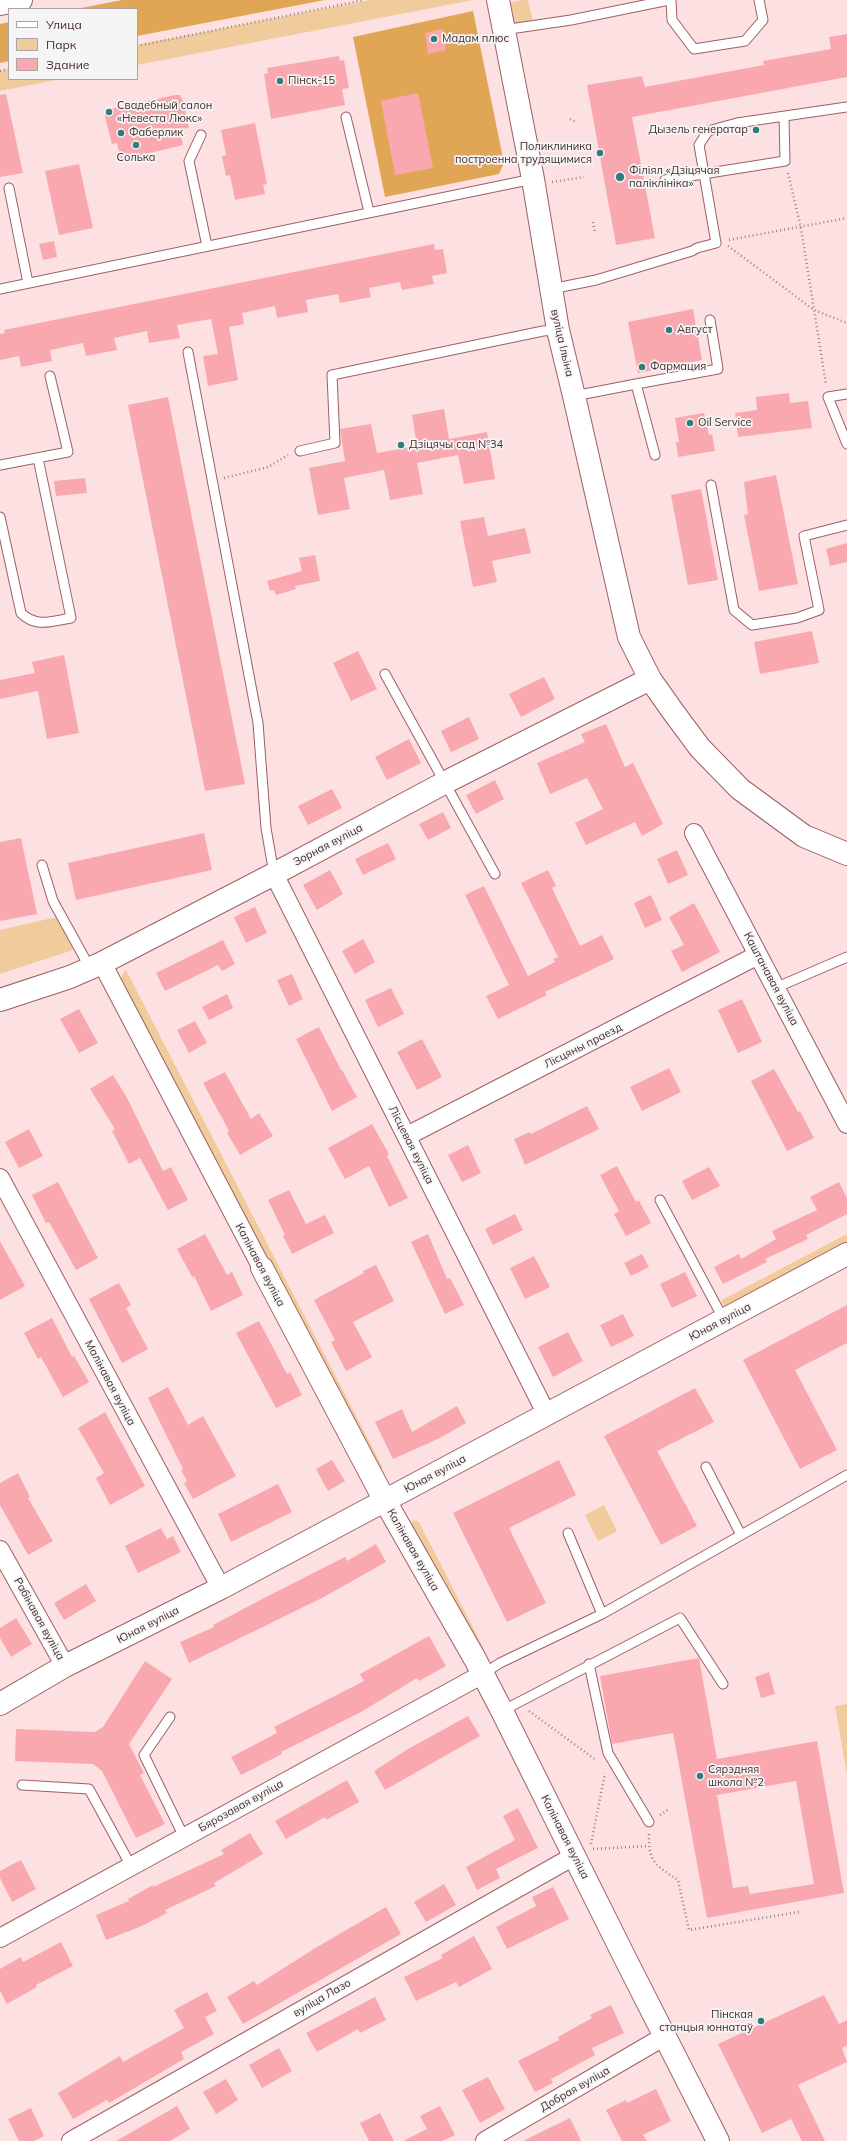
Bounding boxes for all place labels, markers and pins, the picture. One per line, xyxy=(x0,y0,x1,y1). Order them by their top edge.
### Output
place label: Мадам плюс xyxy=(442,32,509,46)
marker: Мадам плюс xyxy=(429,34,439,44)
place label: Пінск-15 xyxy=(288,74,335,88)
marker: Пінск-15 xyxy=(275,76,285,86)
place label: Свадебный салон «Невеста Люкс» xyxy=(117,99,212,125)
marker: Свадебный салон «Невеста Люкс» xyxy=(104,107,114,117)
place label: Дызель генератар xyxy=(648,123,748,137)
marker: Дызель генератар xyxy=(751,125,761,135)
place label: Фаберлик xyxy=(129,126,183,140)
marker: Фаберлик xyxy=(116,128,126,138)
marker: Солька xyxy=(131,140,141,150)
place label: Поликлиника построенна трудящимися xyxy=(455,140,592,166)
marker: Поликлиника построенна трудящимися xyxy=(595,148,605,158)
place label: Солька xyxy=(117,151,155,165)
place label: Філіял «Дзіцячая паліклініка» xyxy=(629,164,720,190)
marker: Філіял «Дзіцячая паліклініка» xyxy=(614,171,626,183)
place label: Август xyxy=(677,323,713,337)
marker: Август xyxy=(664,325,674,335)
place label: Фармация xyxy=(650,360,706,374)
marker: Фармация xyxy=(637,362,647,372)
place label: Oil Service xyxy=(698,416,752,430)
marker: Oil Service xyxy=(685,418,695,428)
place label: Дзіцячы сад №34 xyxy=(409,438,503,452)
marker: Дзіцячы сад №34 xyxy=(396,440,406,450)
place label: Сярэдняя школа №2 xyxy=(708,1763,764,1789)
marker: Сярэдняя школа №2 xyxy=(695,1771,705,1781)
place label: Пінская станцыя юннатаў xyxy=(659,2008,753,2034)
marker: Пінская станцыя юннатаў xyxy=(756,2016,766,2026)

